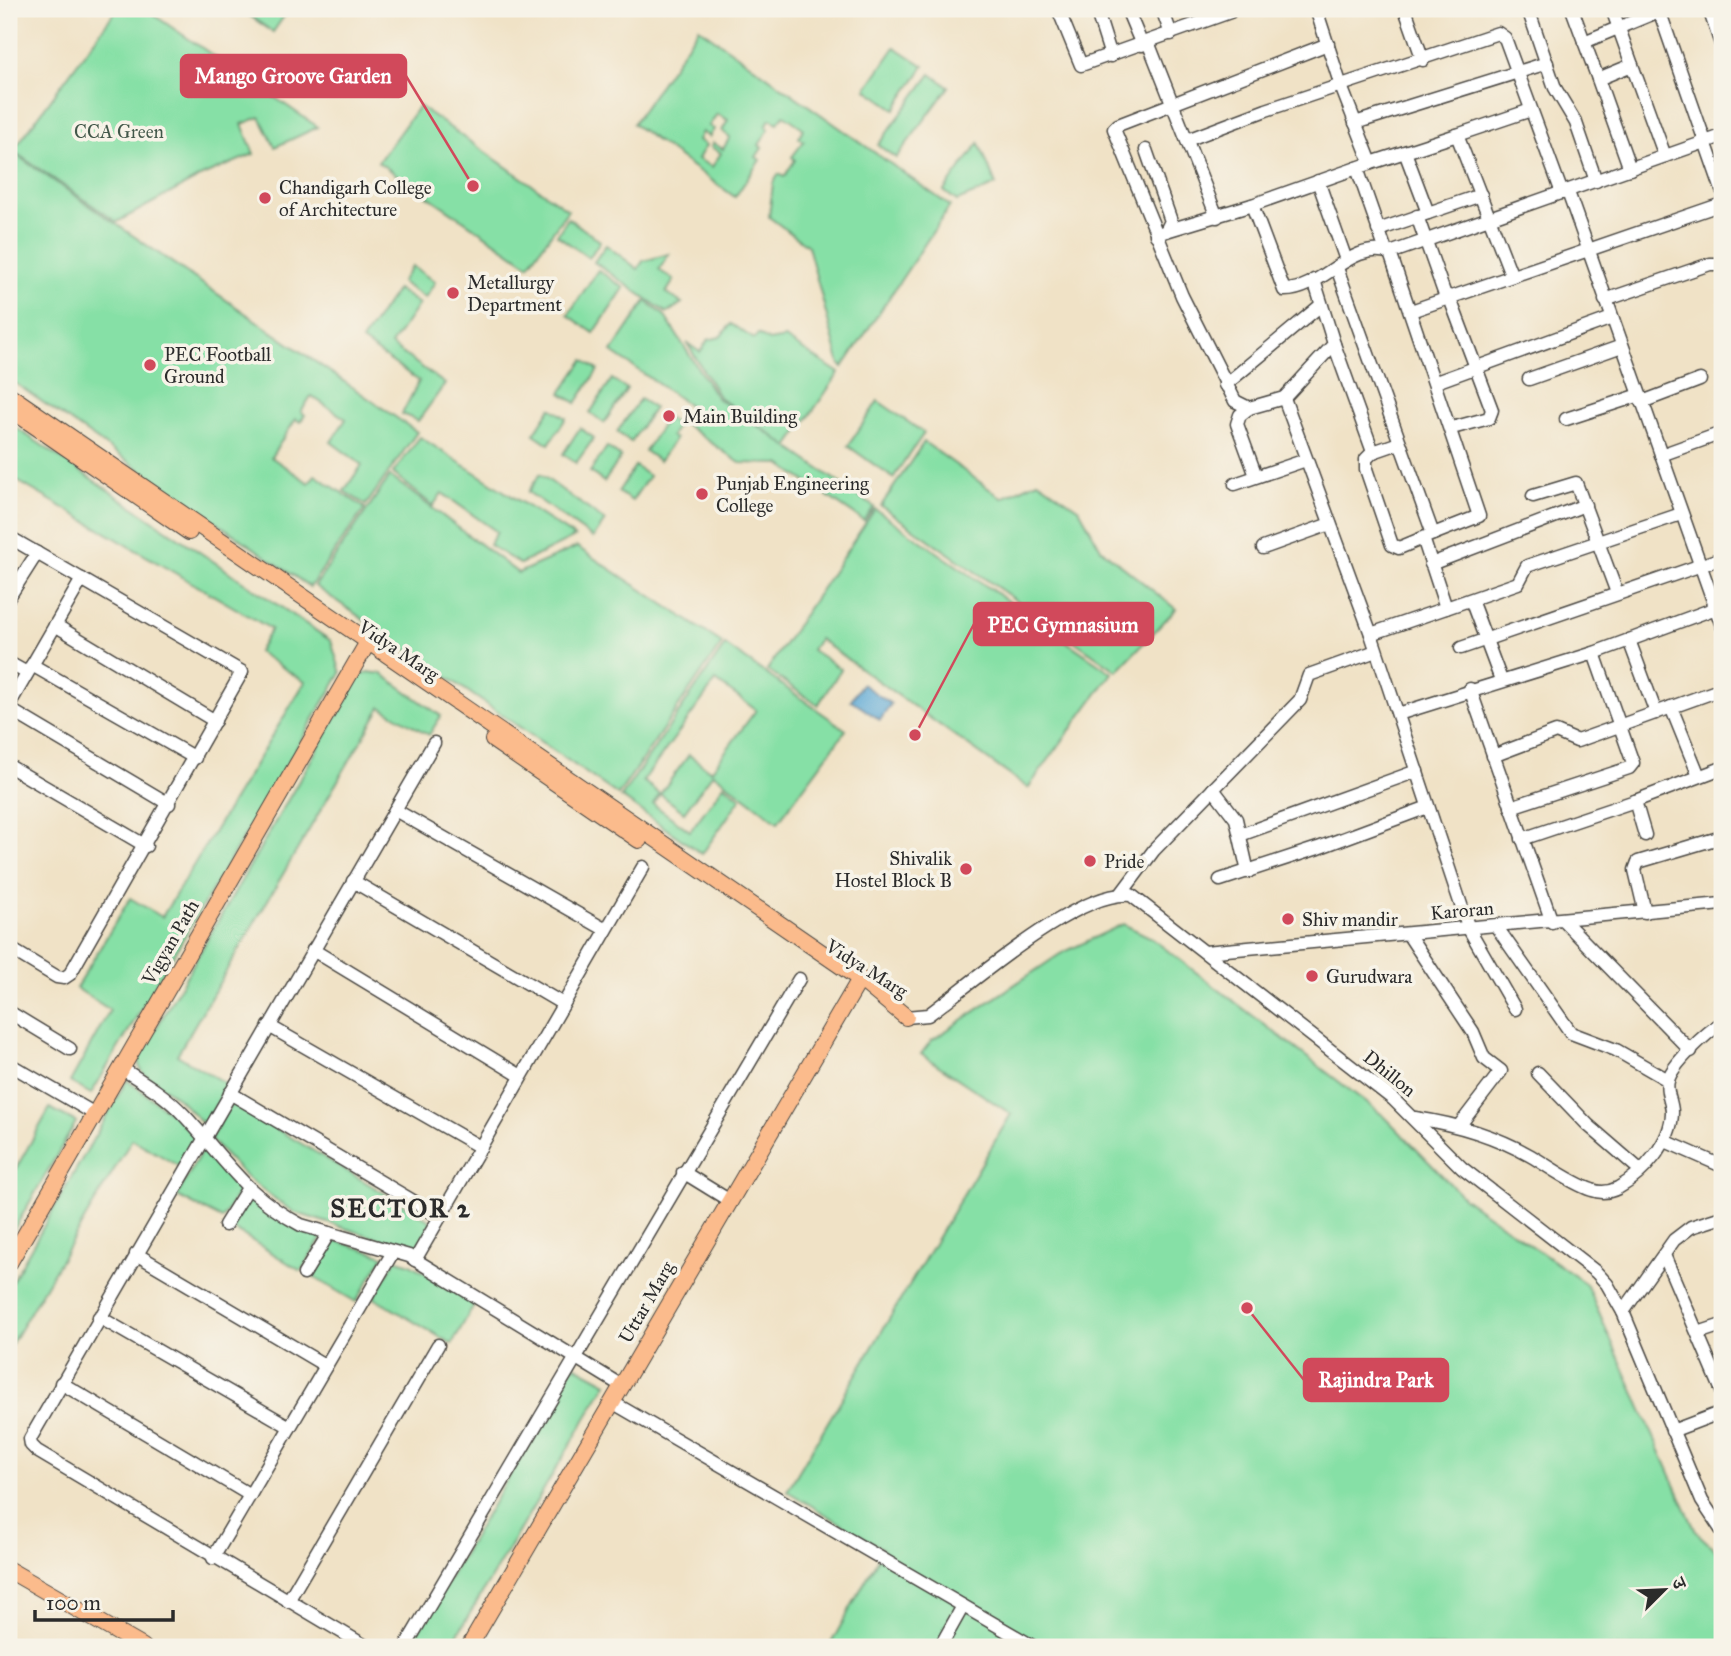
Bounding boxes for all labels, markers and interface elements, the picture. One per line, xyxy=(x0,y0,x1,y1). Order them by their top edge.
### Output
callout: Mango Groove Garden xyxy=(181,55,406,97)
text: Mango Groove Garden xyxy=(194,63,392,89)
park label: CCA Green xyxy=(74,120,164,143)
place label: Chandigarh College of Architecture xyxy=(279,176,432,221)
marker: Chandigarh College of Architecture xyxy=(257,190,273,206)
place label: Metallurgy Department xyxy=(467,271,562,316)
marker: Metallurgy Department xyxy=(445,285,461,301)
place label: PEC Football Ground xyxy=(164,343,272,388)
marker: PEC Football Ground xyxy=(142,357,158,373)
place label: Main Building xyxy=(683,405,797,429)
marker: Main Building xyxy=(661,408,677,424)
place label: Punjab Engineering College xyxy=(716,472,869,518)
marker: Punjab Engineering College xyxy=(694,486,710,502)
callout: PEC Gymnasium xyxy=(974,603,1153,645)
text: PEC Gymnasium xyxy=(987,612,1139,638)
street label: Vidya Marg xyxy=(353,615,444,687)
place label: Shivalik Hostel Block B xyxy=(834,847,952,892)
place label: Pride xyxy=(1104,850,1145,873)
marker: Pride xyxy=(1082,853,1098,869)
marker: Shivalik Hostel Block B xyxy=(958,861,974,877)
street label: Vigyan Path xyxy=(136,895,205,990)
street label: Karoran xyxy=(1429,896,1495,925)
place label: Shiv mandir xyxy=(1302,908,1399,931)
marker: Shiv mandir xyxy=(1280,911,1296,927)
street label: Vidya Marg xyxy=(820,934,912,1004)
place label: Gurudwara xyxy=(1326,965,1413,988)
marker: Gurudwara xyxy=(1304,968,1320,984)
street label: Dhillon xyxy=(1359,1045,1421,1101)
district label: SECTOR 2 xyxy=(330,1192,472,1224)
street label: Uttar Marg xyxy=(614,1257,680,1348)
callout: Rajindra Park xyxy=(1304,1359,1448,1401)
text: Rajindra Park xyxy=(1318,1367,1435,1393)
north arrow xyxy=(1630,1554,1700,1624)
text: उ xyxy=(1666,1572,1692,1594)
scale bar xyxy=(35,1579,173,1623)
text: 100 m xyxy=(46,1590,101,1616)

